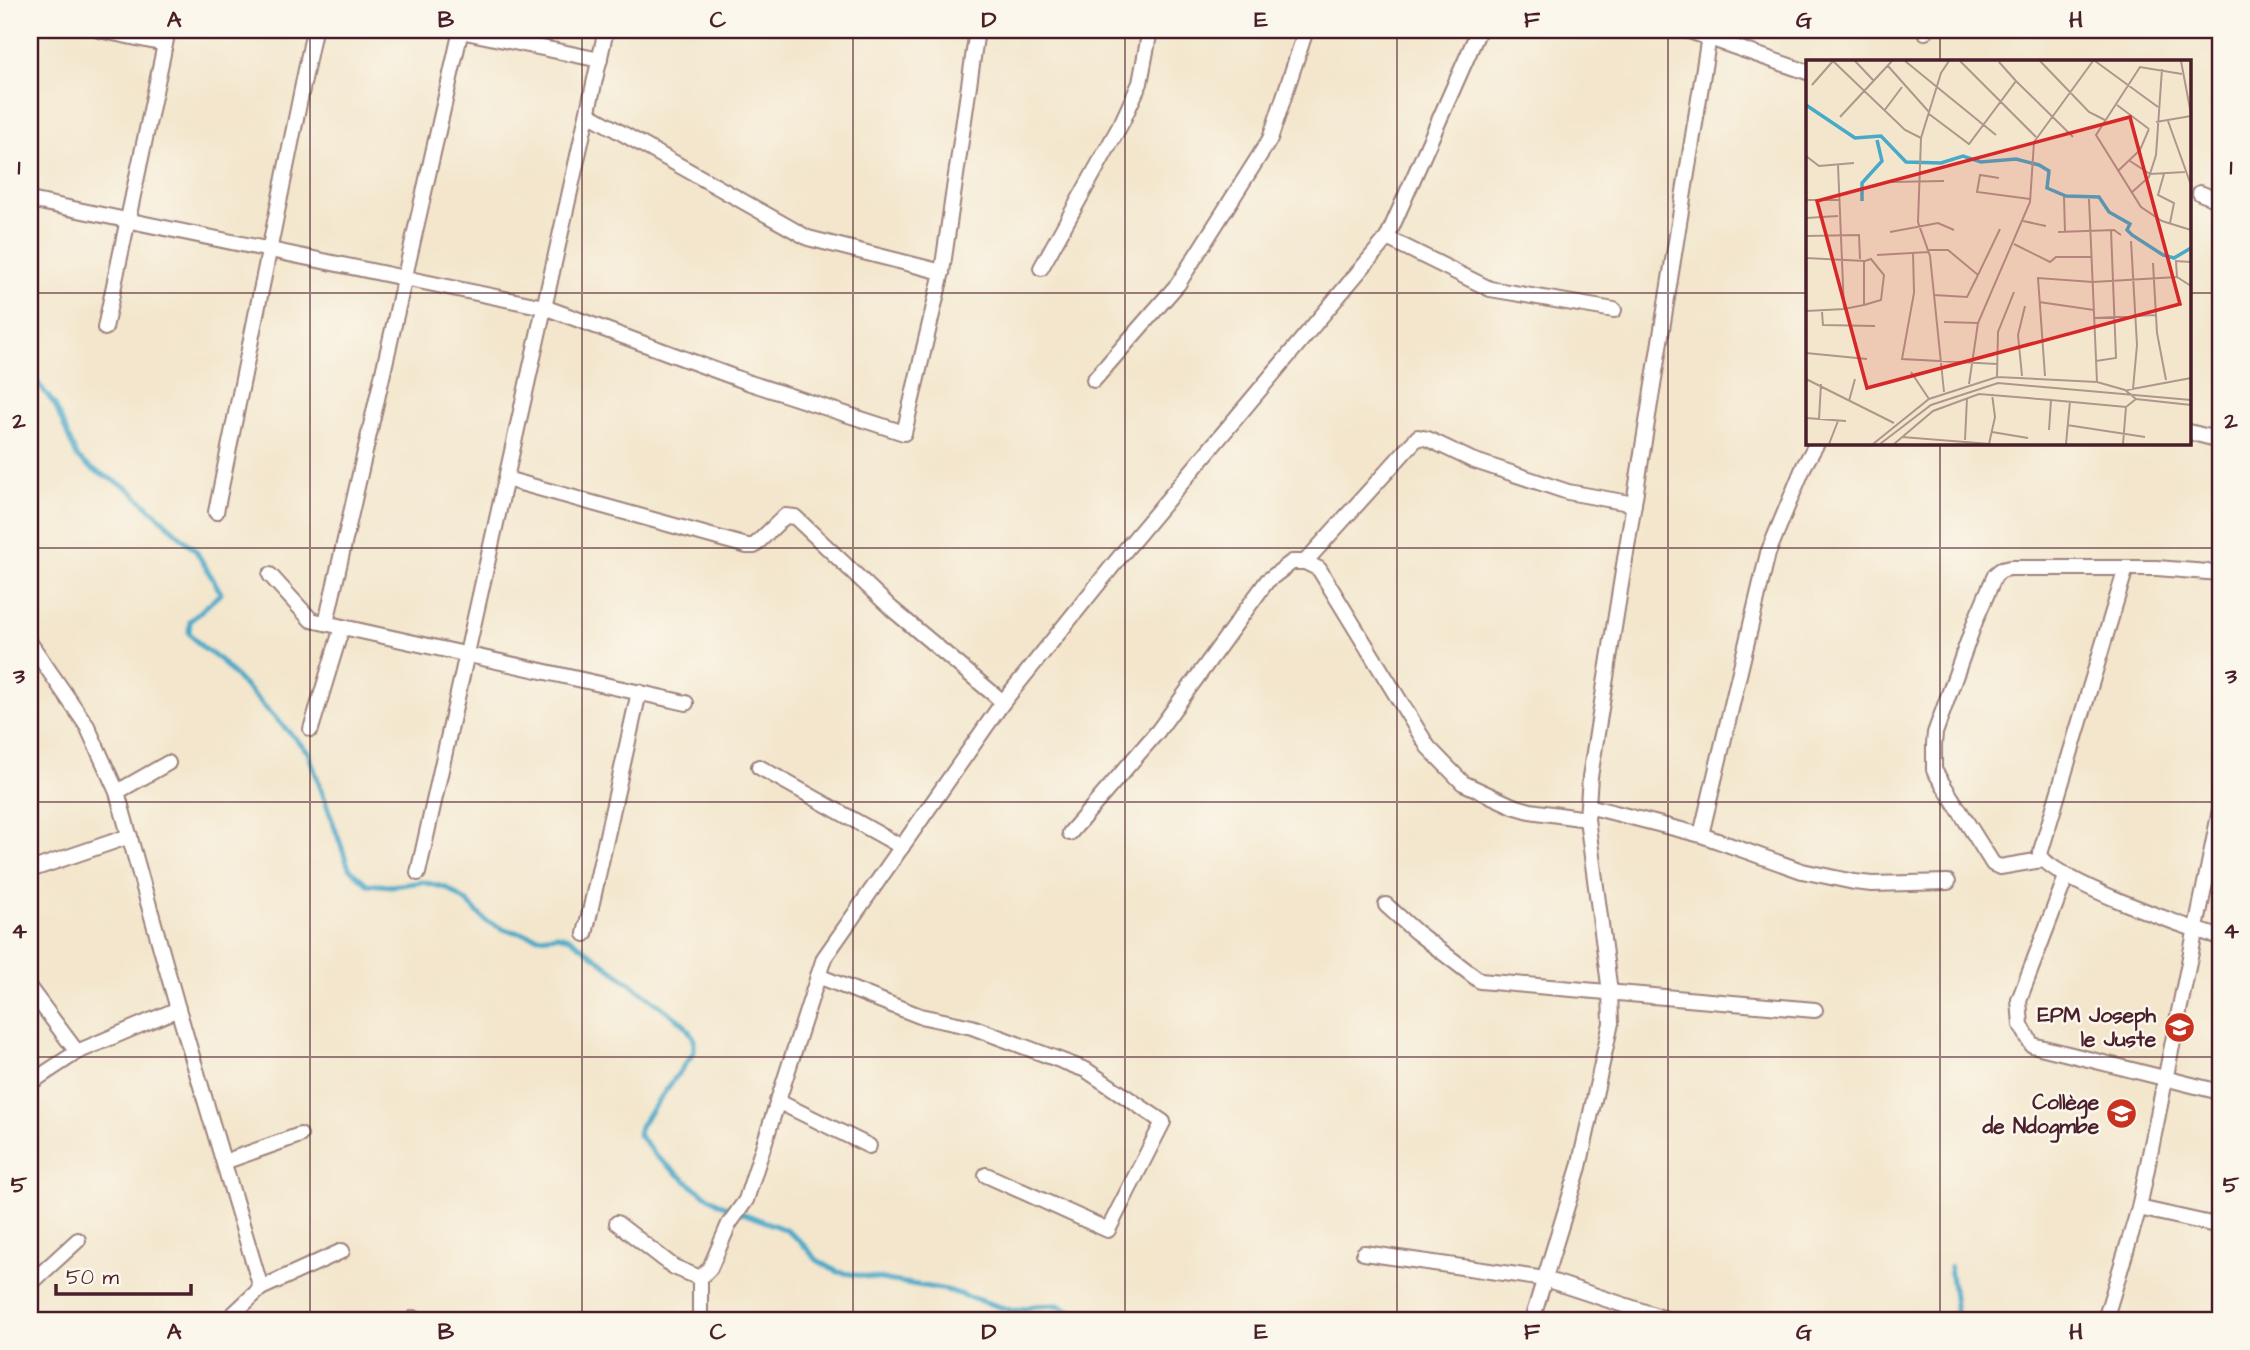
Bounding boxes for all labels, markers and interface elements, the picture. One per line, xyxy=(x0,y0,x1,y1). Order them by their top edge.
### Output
text: A xyxy=(167,4,182,36)
text: B xyxy=(438,4,455,36)
text: C xyxy=(710,4,727,36)
text: D xyxy=(982,4,997,36)
text: E xyxy=(1254,4,1268,36)
text: F xyxy=(1524,4,1541,36)
text: G xyxy=(1796,4,1812,36)
text: H xyxy=(2069,4,2083,36)
inset map xyxy=(1806,60,2190,444)
text: 1 xyxy=(18,151,21,183)
text: 1 xyxy=(2230,151,2233,183)
text: 2 xyxy=(11,405,26,437)
text: 2 xyxy=(2223,405,2238,437)
text: 3 xyxy=(12,660,25,692)
text: 3 xyxy=(2224,660,2237,692)
text: 4 xyxy=(11,915,27,947)
text: 4 xyxy=(2223,915,2239,947)
place label: EPM Joseph le Juste xyxy=(2037,1001,2157,1054)
school or university icon: EPM Joseph le Juste xyxy=(2162,1010,2196,1044)
place label: Collège de Ndogmbe xyxy=(1981,1088,2100,1143)
school or university icon: Collège de Ndogmbe xyxy=(2105,1097,2139,1131)
text: 5 xyxy=(11,1169,28,1201)
text: 5 xyxy=(2223,1169,2240,1201)
scale bar xyxy=(56,1252,191,1296)
text: 50 m xyxy=(66,1263,120,1292)
text: A xyxy=(167,1316,182,1348)
text: B xyxy=(438,1316,455,1348)
text: C xyxy=(710,1316,727,1348)
text: D xyxy=(982,1316,997,1348)
text: E xyxy=(1254,1316,1268,1348)
text: F xyxy=(1524,1316,1541,1348)
text: G xyxy=(1796,1316,1812,1348)
text: H xyxy=(2069,1316,2083,1348)

